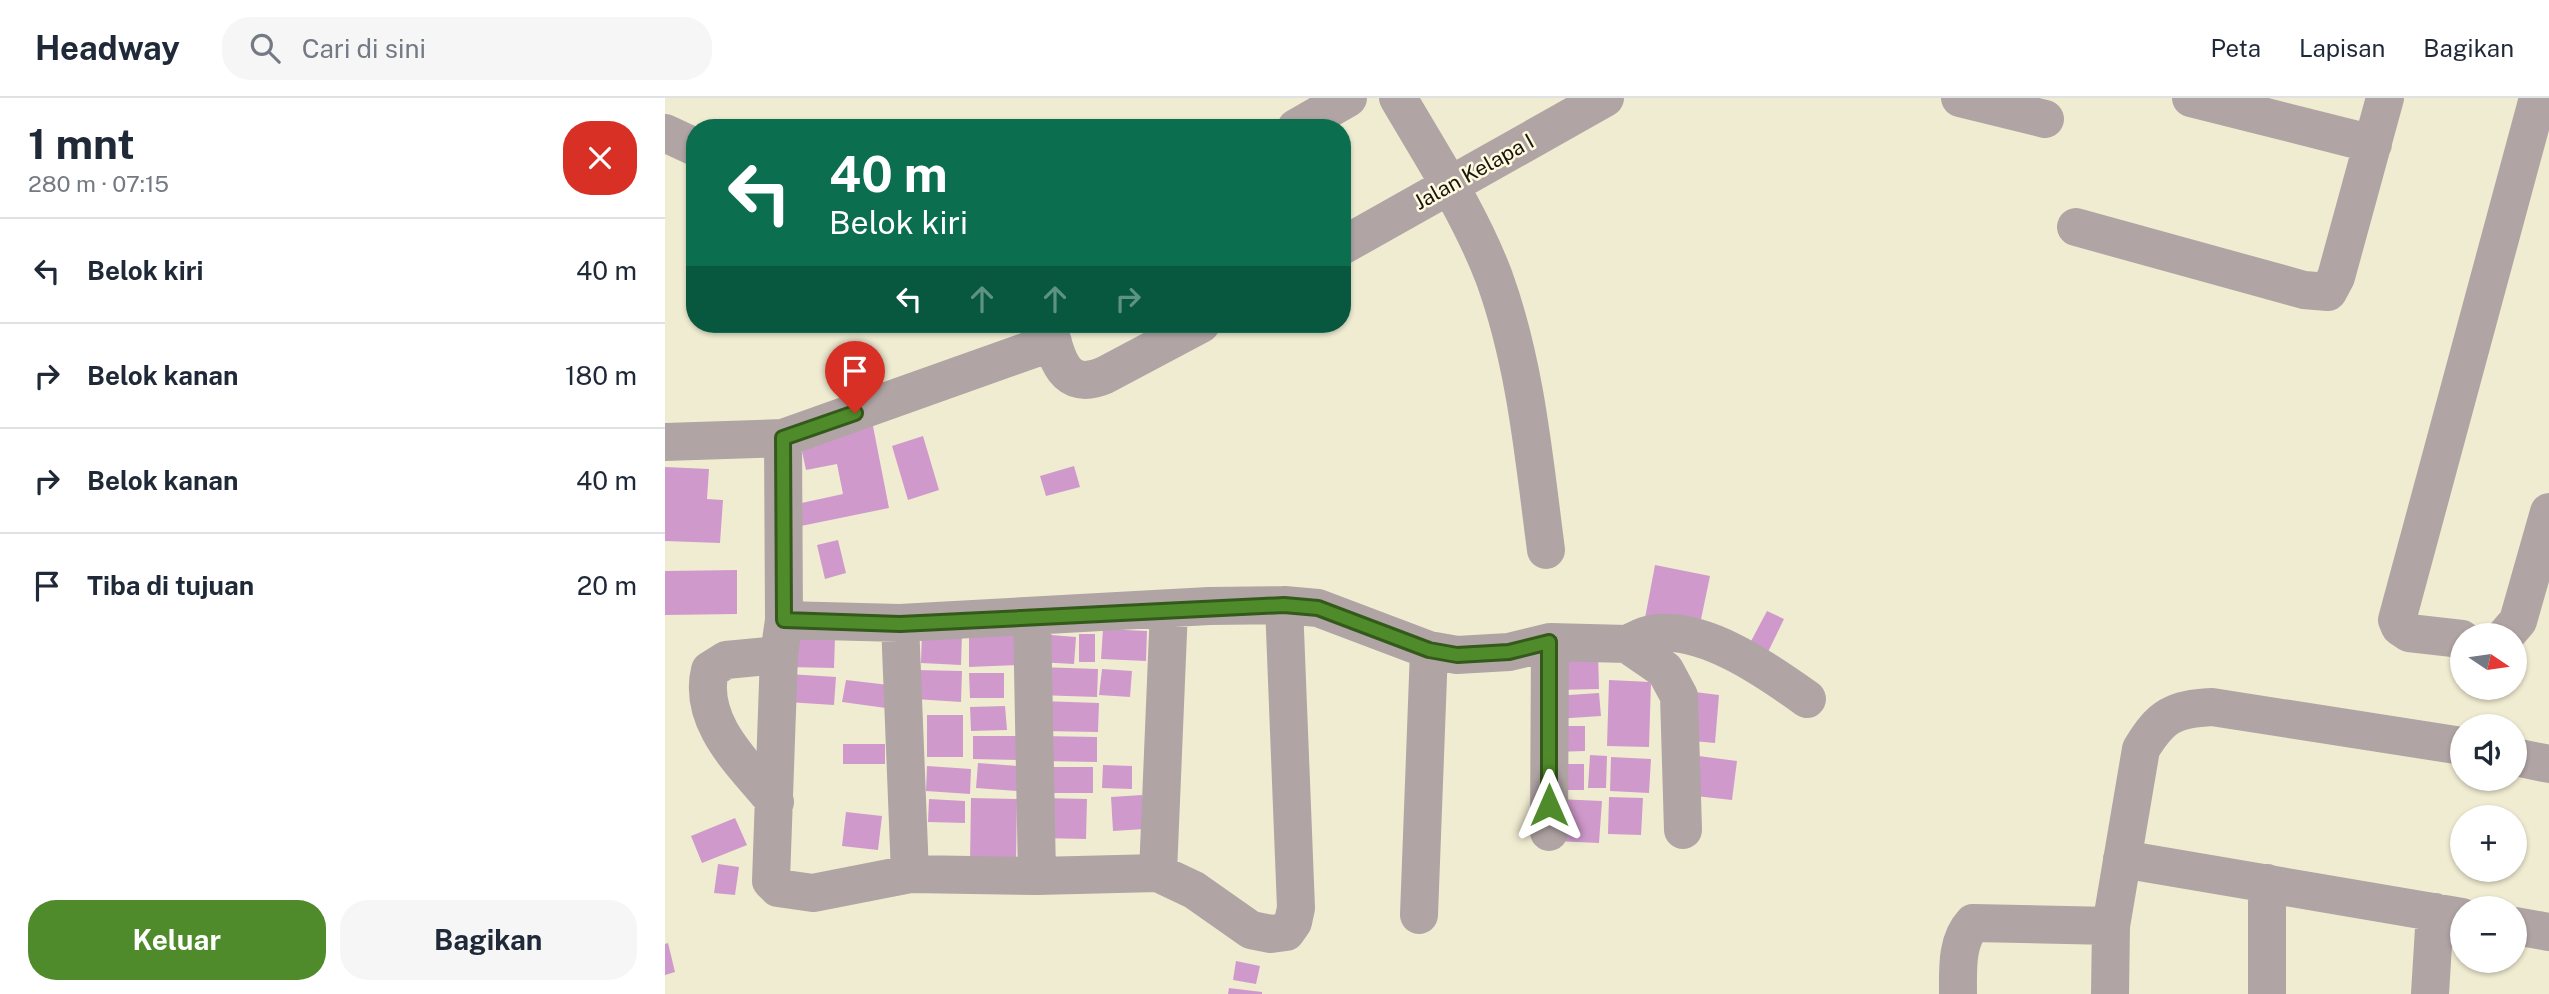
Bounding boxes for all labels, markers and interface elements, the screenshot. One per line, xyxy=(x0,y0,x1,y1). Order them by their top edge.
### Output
search box xyxy=(222,17,712,80)
text: Headway xyxy=(35,29,180,67)
icon: search xyxy=(246,29,284,67)
text: Cari di sini xyxy=(302,33,426,64)
text: Peta xyxy=(2210,34,2261,62)
text: Lapisan xyxy=(2299,34,2385,62)
text: Bagikan xyxy=(2423,34,2514,62)
text: 1 mnt xyxy=(28,119,135,168)
button: close xyxy=(563,121,637,195)
street label: Jalan Kelapa I xyxy=(1409,128,1538,215)
text: 40 m xyxy=(829,145,948,203)
icon: left xyxy=(714,147,805,238)
text: 280 m · 07:15 xyxy=(28,170,169,197)
text: Belok kiri xyxy=(829,204,968,241)
icon: left xyxy=(28,252,66,290)
text: Belok kiri xyxy=(87,255,203,286)
text: 40 m xyxy=(576,255,637,286)
icon: left xyxy=(890,280,928,318)
icon: ahead xyxy=(963,280,1001,318)
icon: ahead xyxy=(1036,280,1074,318)
icon: right xyxy=(1109,280,1147,318)
pin xyxy=(825,341,885,413)
icon: arrive xyxy=(836,352,874,390)
icon: right xyxy=(28,357,66,395)
text: Belok kanan xyxy=(87,360,238,391)
text: 180 m xyxy=(565,360,637,391)
icon: right xyxy=(28,462,66,500)
text: Belok kanan xyxy=(87,465,238,496)
text: 40 m xyxy=(576,465,637,496)
icon: arrive xyxy=(28,567,66,605)
text: Tiba di tujuan xyxy=(87,570,254,601)
text: 20 m xyxy=(577,570,637,601)
north arrow xyxy=(2450,623,2527,700)
map controls xyxy=(2450,623,2527,973)
button: sound xyxy=(2450,714,2527,791)
position arrow xyxy=(1512,768,1586,842)
button: + xyxy=(2450,805,2527,882)
button: − xyxy=(2450,896,2527,973)
button: Keluar xyxy=(28,900,326,980)
button: Bagikan xyxy=(340,900,637,980)

